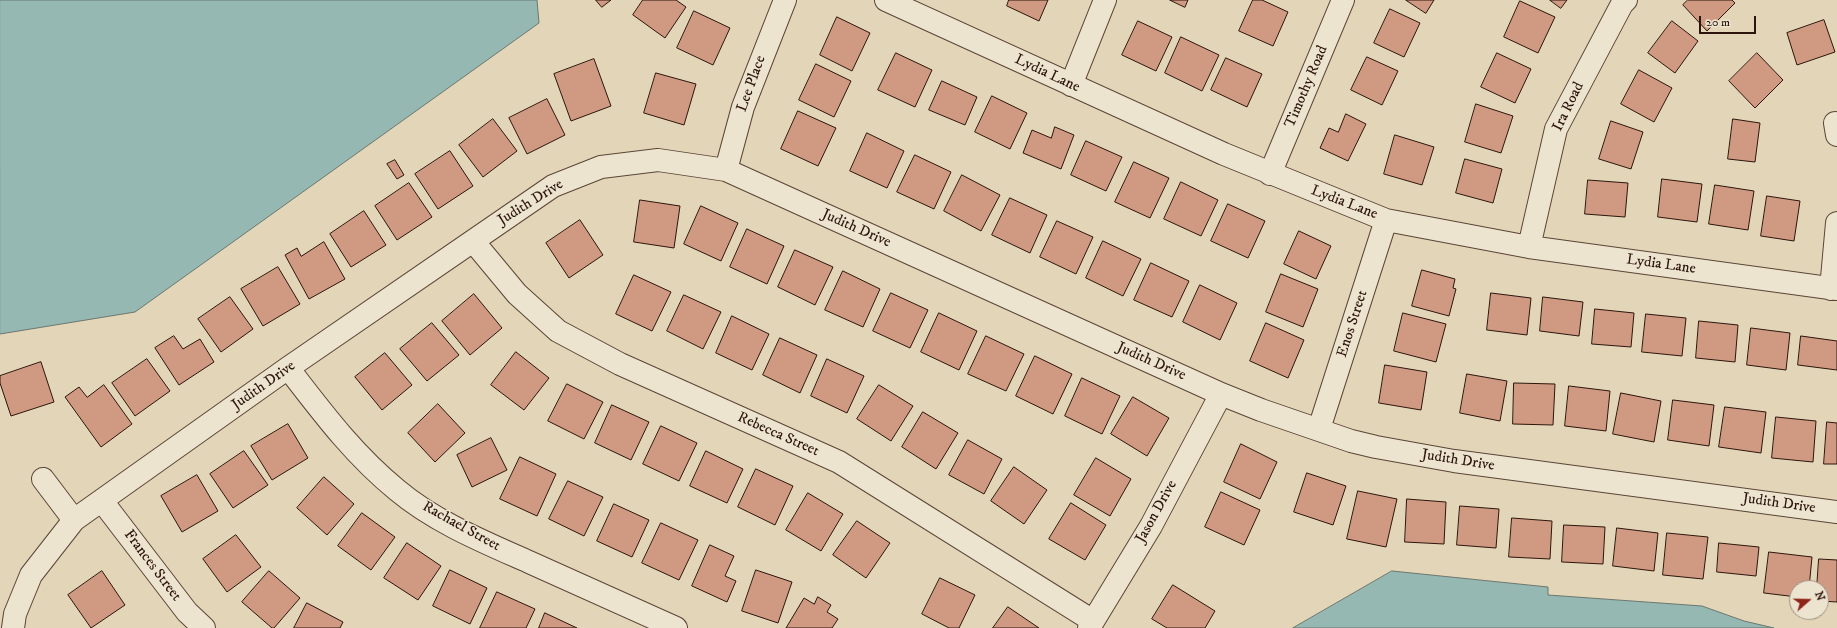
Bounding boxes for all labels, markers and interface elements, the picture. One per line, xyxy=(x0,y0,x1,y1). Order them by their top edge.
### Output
scale bar xyxy=(1701,8,1758,34)
text: 20 m xyxy=(1706,15,1730,30)
street label: Timothy Road xyxy=(1282,43,1332,131)
street label: Lydia Lane xyxy=(1012,51,1082,97)
street label: Lee Place xyxy=(734,53,770,115)
street label: Ira Road xyxy=(1549,80,1589,134)
street label: Judith Drive xyxy=(495,176,567,230)
street label: Lydia Lane xyxy=(1308,182,1380,224)
street label: Judith Drive xyxy=(819,206,893,252)
street label: Lydia Lane xyxy=(1625,251,1697,279)
street label: Enos Street xyxy=(1334,288,1372,360)
street label: Judith Drive xyxy=(1114,339,1188,385)
street label: Judith Drive xyxy=(229,358,299,414)
street label: Rebecca Street xyxy=(734,409,822,461)
street label: Judith Drive xyxy=(1420,446,1496,476)
street label: Jason Drive xyxy=(1132,478,1182,546)
street label: Judith Drive xyxy=(1741,490,1817,518)
street label: Rachael Street xyxy=(419,498,503,556)
street label: Frances Street xyxy=(119,527,185,605)
north arrow xyxy=(1789,580,1829,620)
text: N xyxy=(1811,590,1827,603)

